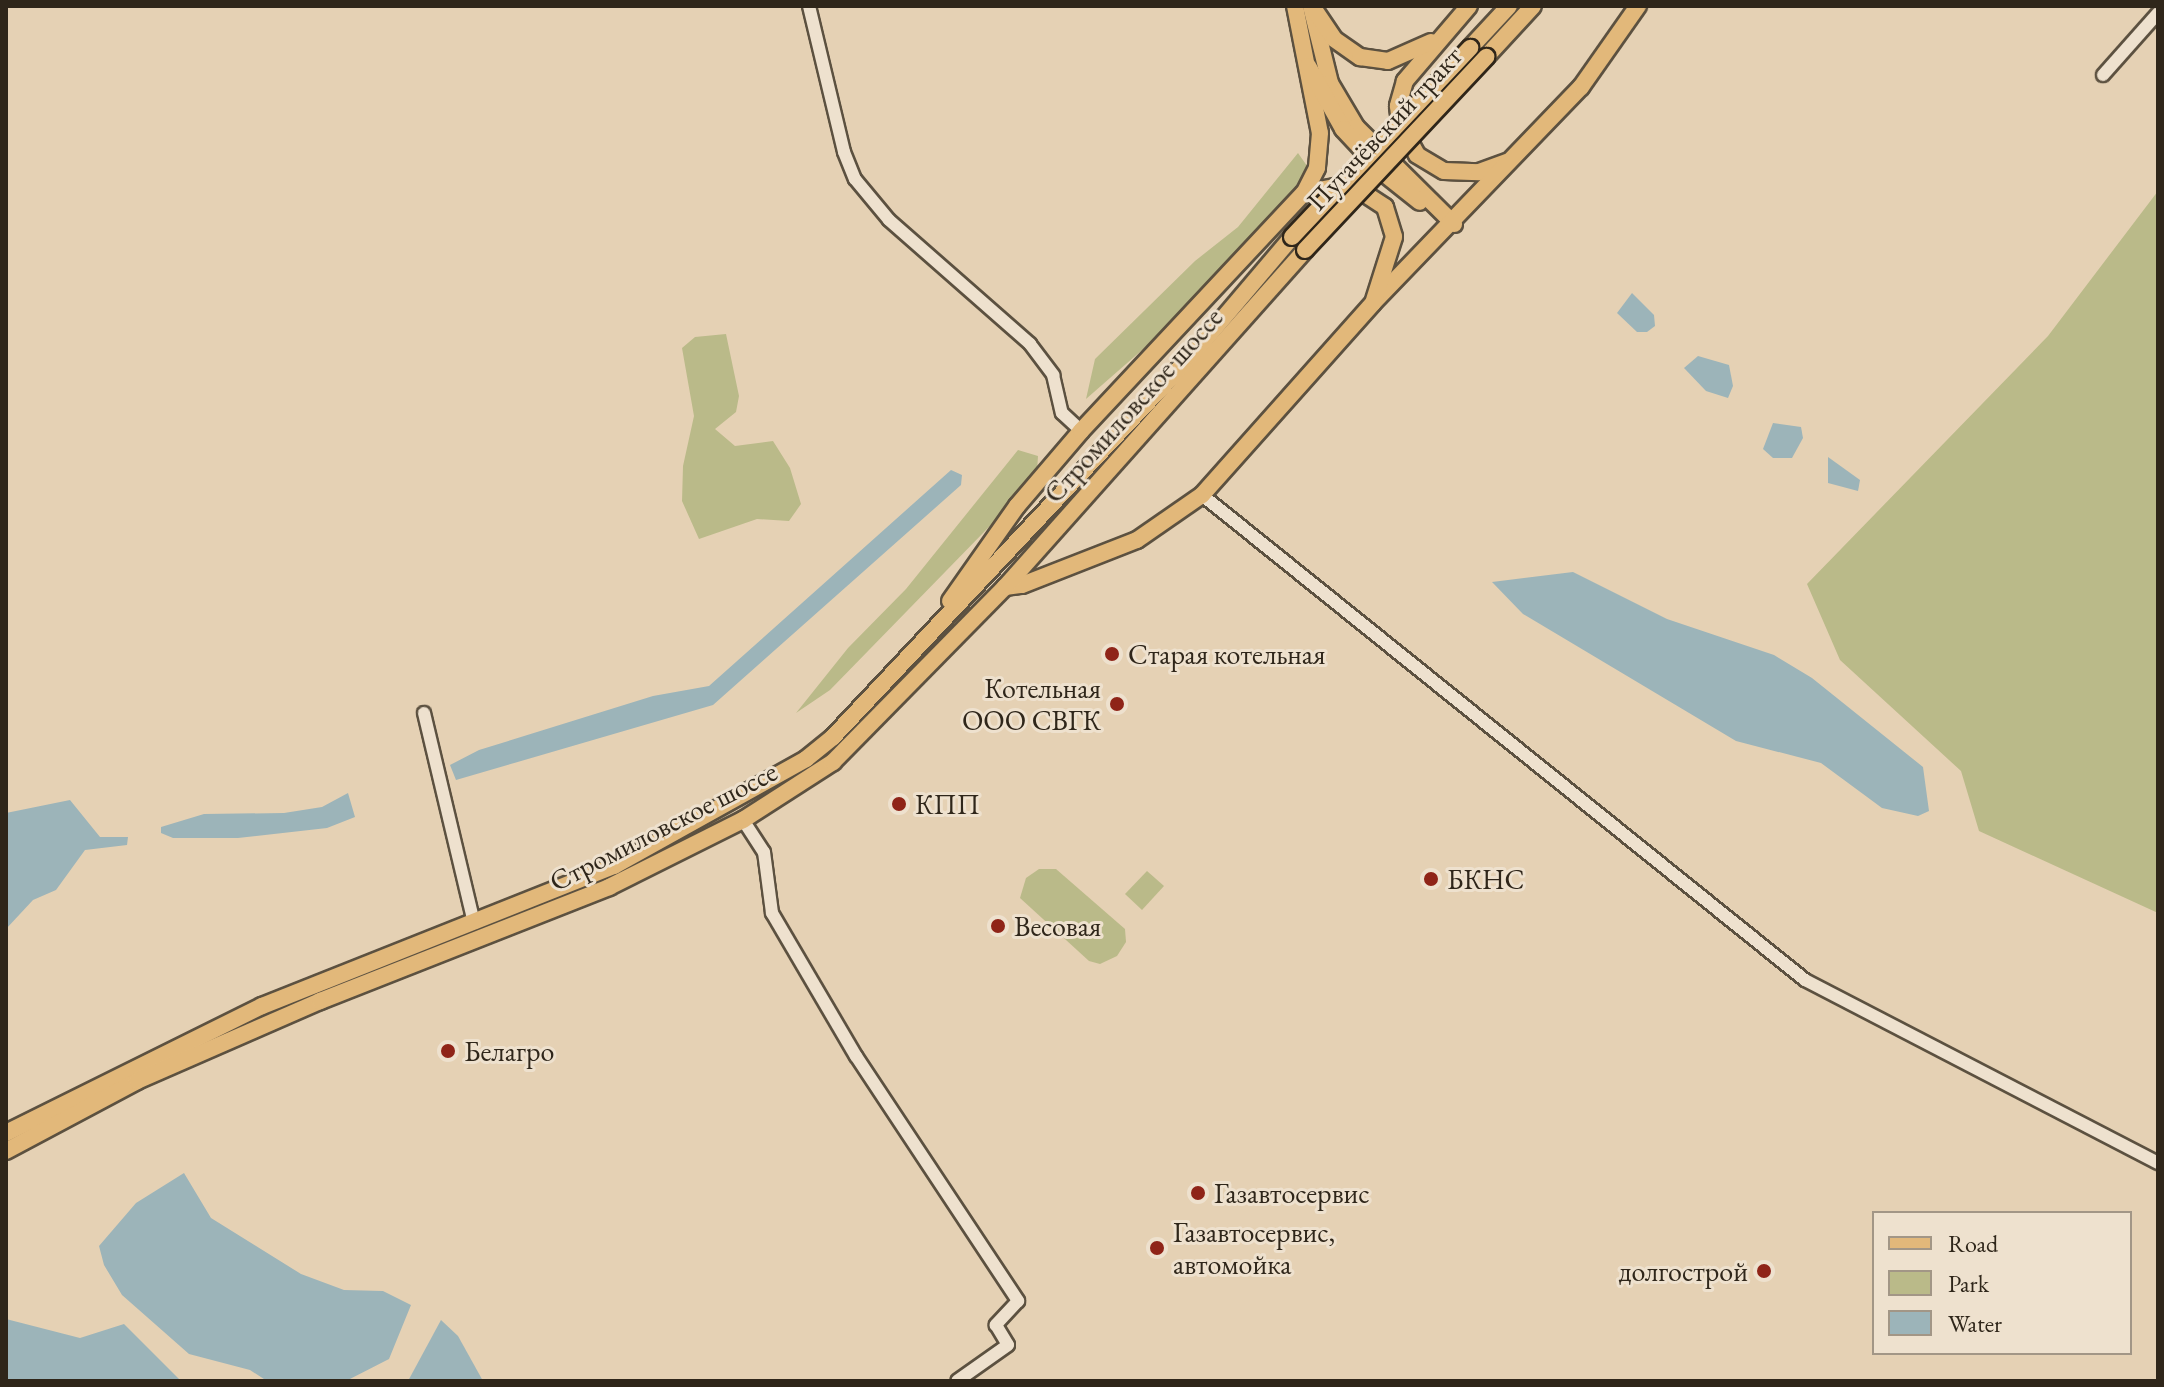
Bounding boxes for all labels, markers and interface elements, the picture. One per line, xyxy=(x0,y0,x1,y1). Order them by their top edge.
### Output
street label: Пугачёвский тракт xyxy=(1299,39,1469,217)
street label: Стромиловское шоссе xyxy=(1037,301,1229,509)
place label: Старая котельная xyxy=(1128,637,1326,671)
marker: Старая котельная xyxy=(1103,645,1121,663)
place label: Котельная ООО СВГК xyxy=(962,671,1101,737)
marker: Котельная ООО СВГК xyxy=(1108,695,1126,713)
street label: Стромиловское шоссе xyxy=(544,754,782,898)
place label: КПП xyxy=(915,787,980,821)
marker: КПП xyxy=(890,795,908,813)
place label: БКНС xyxy=(1447,862,1525,896)
marker: БКНС xyxy=(1422,870,1440,888)
place label: Весовая xyxy=(1014,909,1101,943)
marker: Весовая xyxy=(989,917,1007,935)
place label: Белагро xyxy=(464,1034,554,1068)
marker: Белагро xyxy=(439,1042,457,1060)
place label: Газавтосервис xyxy=(1214,1176,1370,1210)
marker: Газавтосервис xyxy=(1189,1184,1207,1202)
legend xyxy=(1872,1211,2132,1355)
place label: Газавтосервис, автомойка xyxy=(1173,1215,1335,1281)
text: Road xyxy=(1948,1228,1998,1259)
marker: Газавтосервис, автомойка xyxy=(1148,1239,1166,1257)
place label: долгострой xyxy=(1619,1254,1748,1288)
marker: долгострой xyxy=(1755,1262,1773,1280)
text: Park xyxy=(1948,1268,1989,1299)
text: Water xyxy=(1948,1308,2002,1339)

